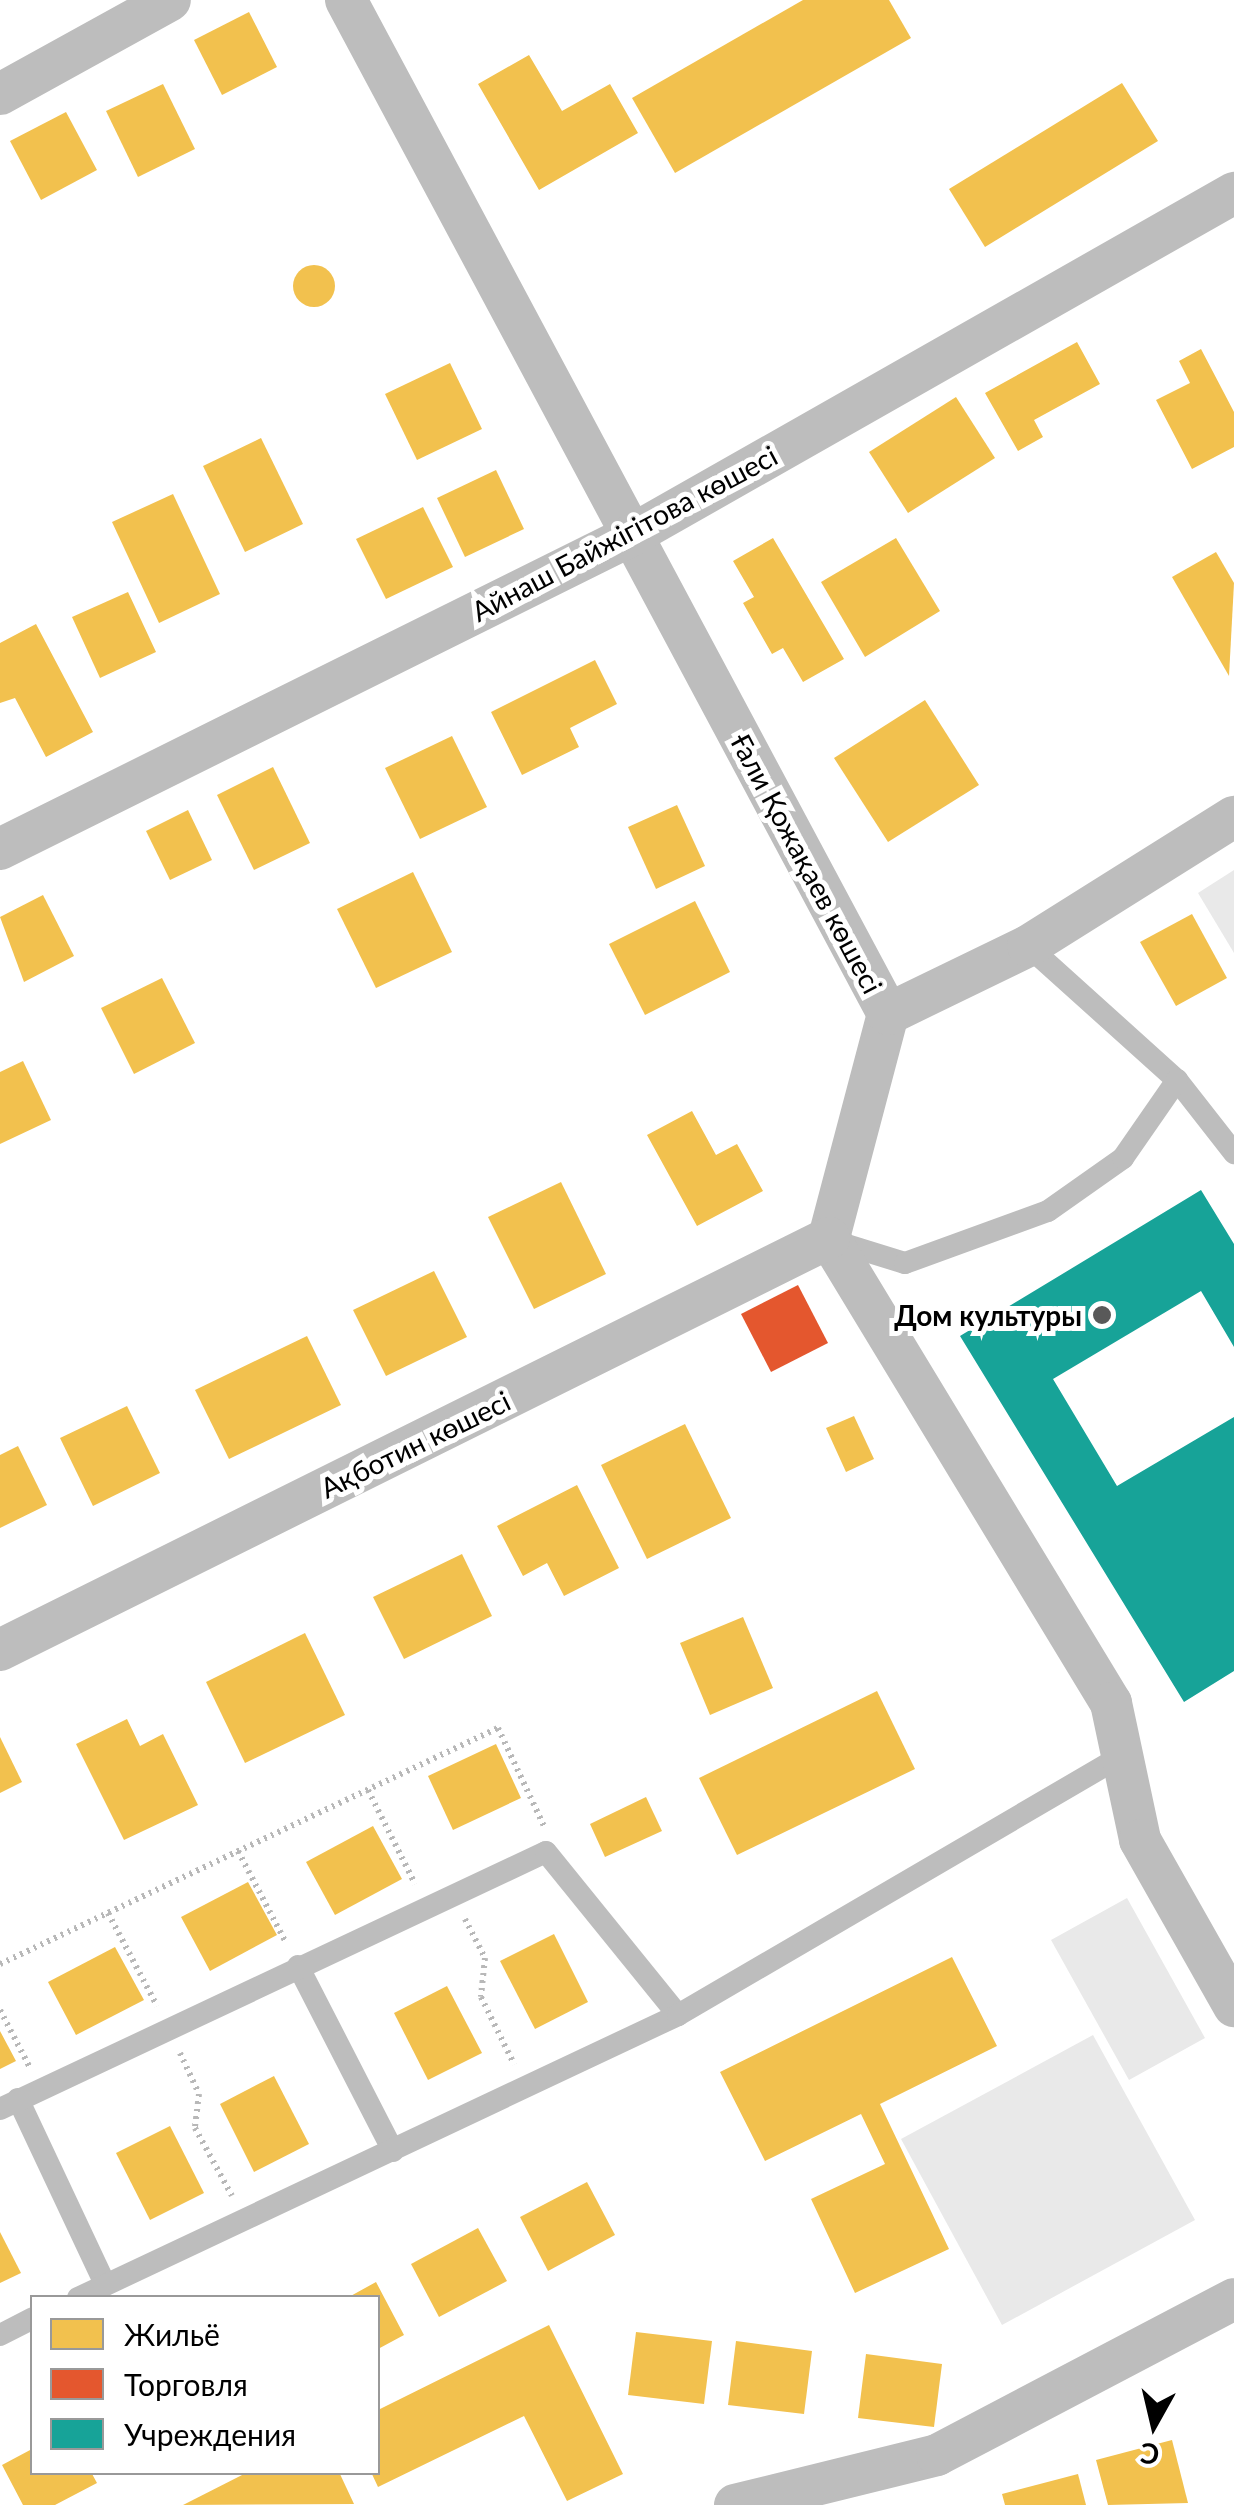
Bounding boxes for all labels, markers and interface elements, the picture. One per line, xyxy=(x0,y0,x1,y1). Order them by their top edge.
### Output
street label: Айнаш Байжігітова көшесі xyxy=(465,438,783,628)
street label: Ғали Қожақаев көшесі xyxy=(724,727,890,999)
place label: Дом культуры xyxy=(894,1298,1082,1332)
marker: Дом культуры xyxy=(1091,1304,1113,1326)
street label: Ақботин көшесі xyxy=(315,1383,515,1505)
legend xyxy=(30,2295,380,2475)
text: Жильё xyxy=(124,2316,220,2352)
text: Торговля xyxy=(124,2366,248,2402)
north arrow xyxy=(1104,2375,1204,2475)
text: Учреждения xyxy=(124,2416,296,2452)
text: С xyxy=(1138,2437,1161,2473)

